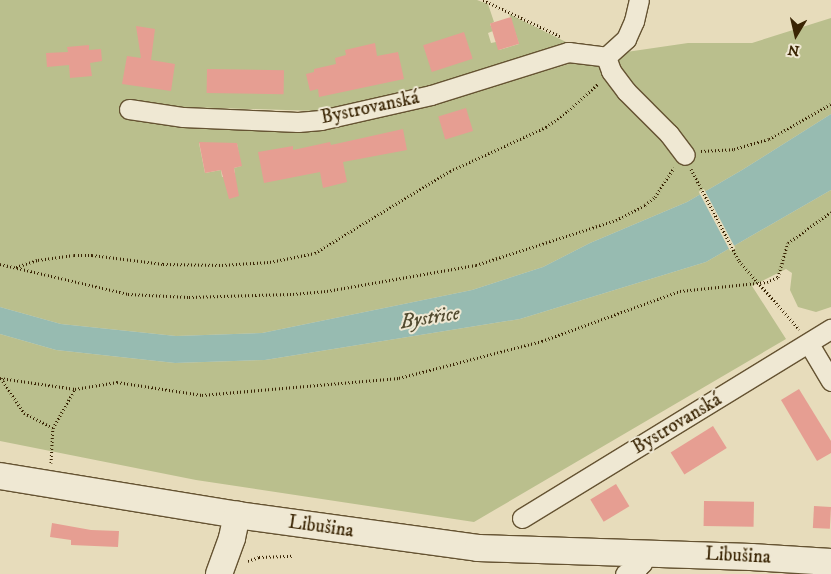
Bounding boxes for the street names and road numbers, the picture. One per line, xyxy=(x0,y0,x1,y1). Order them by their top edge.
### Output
street label: Bystrovanská xyxy=(319,86,421,130)
street label: Bystrovanská xyxy=(628,388,726,460)
street label: Libušina xyxy=(287,511,355,543)
street label: Libušina xyxy=(704,543,772,569)

